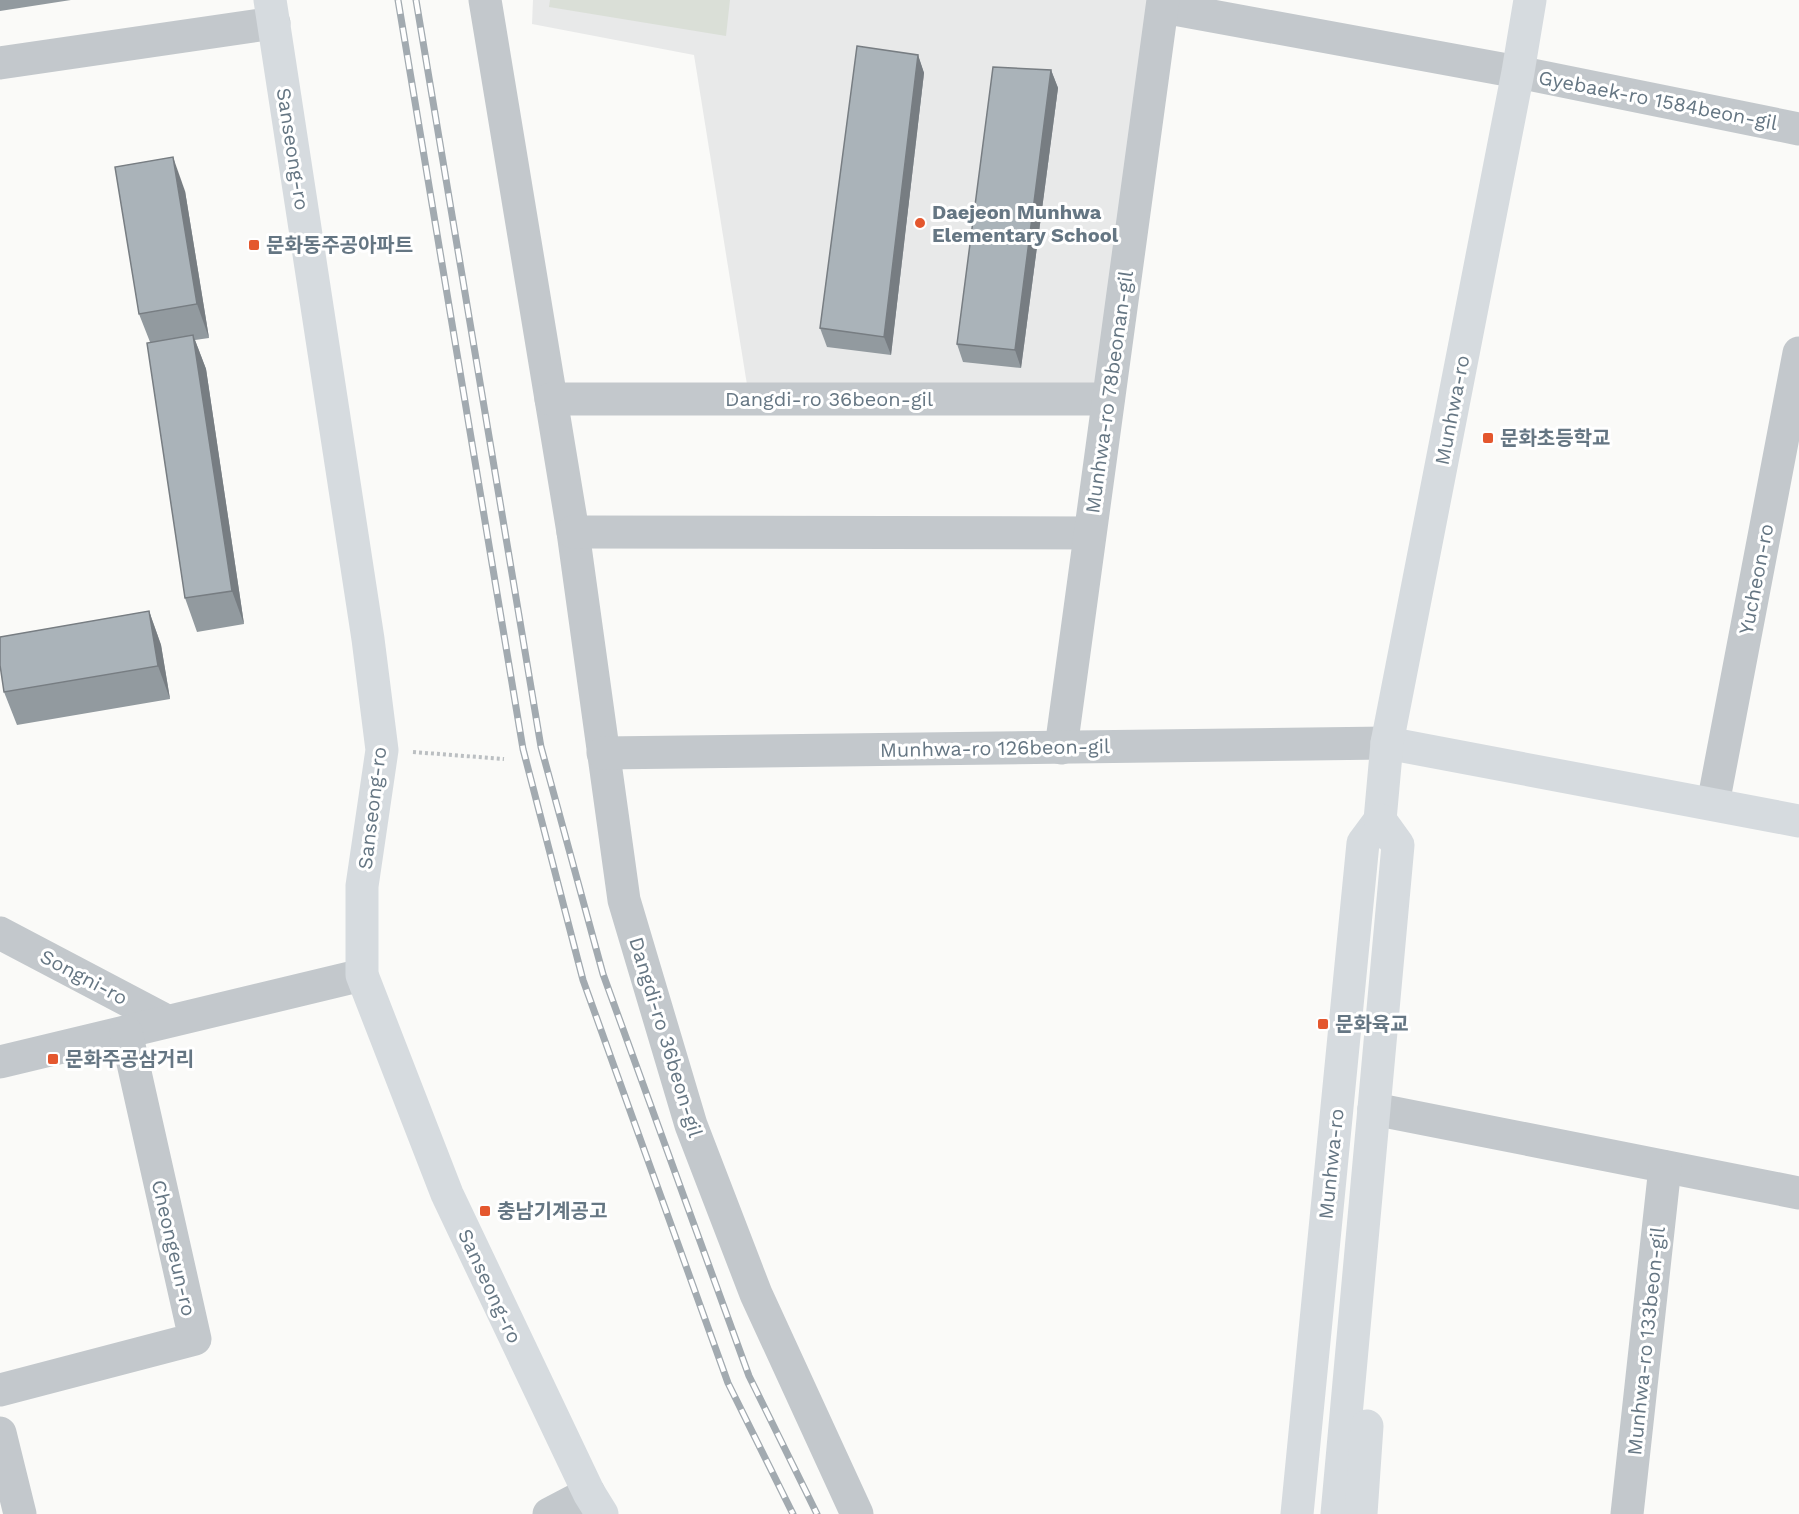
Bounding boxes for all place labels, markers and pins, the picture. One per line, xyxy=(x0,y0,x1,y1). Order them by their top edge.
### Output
place label: Daejeon Munhwa Elementary School xyxy=(932,200,1119,247)
marker: Daejeon Munhwa Elementary School xyxy=(913,216,927,230)
place label: 문화동주공아파트 xyxy=(266,233,413,257)
marker: 문화동주공아파트 xyxy=(247,238,261,252)
place label: 문화초등학교 xyxy=(1500,426,1610,450)
marker: 문화초등학교 xyxy=(1481,431,1495,445)
place label: 문화육교 xyxy=(1335,1012,1409,1036)
marker: 문화육교 xyxy=(1316,1017,1330,1031)
place label: 문화주공삼거리 xyxy=(65,1047,194,1071)
marker: 문화주공삼거리 xyxy=(46,1052,60,1066)
place label: 충남기계공고 xyxy=(497,1199,607,1223)
marker: 충남기계공고 xyxy=(478,1204,492,1218)

